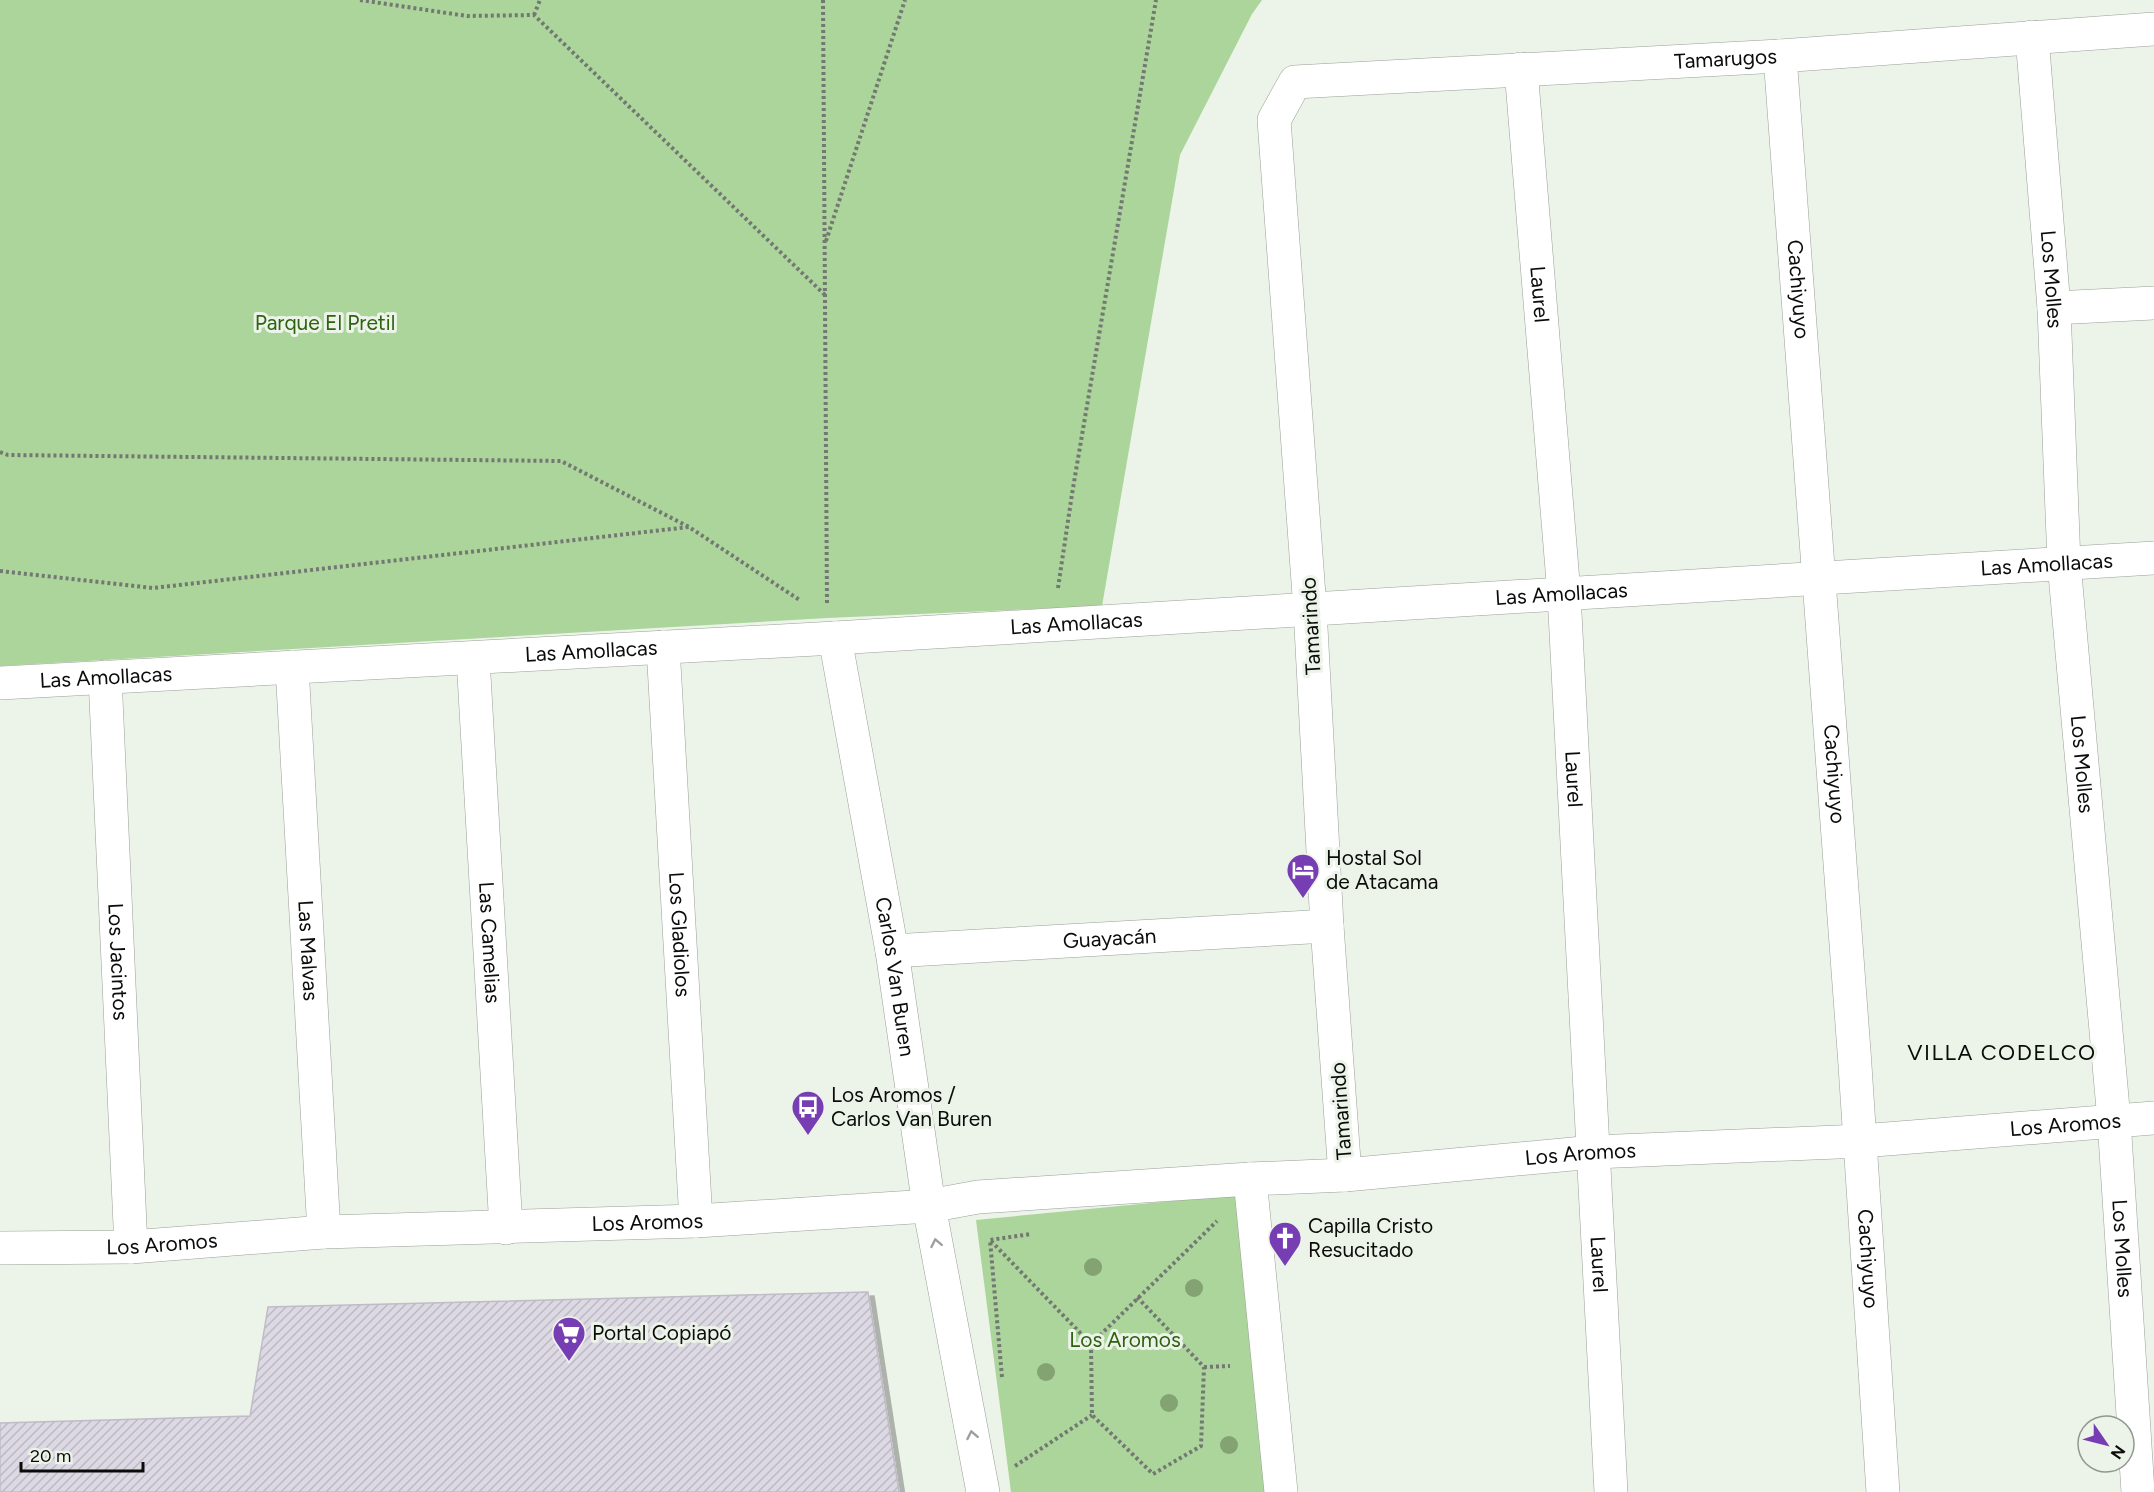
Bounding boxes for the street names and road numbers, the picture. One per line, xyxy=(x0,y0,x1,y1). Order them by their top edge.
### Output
street label: Tamarugos xyxy=(1674,43,1777,74)
street label: Los Molles xyxy=(2036,229,2068,329)
street label: Cachiyuyo xyxy=(1782,239,1815,340)
street label: Laurel xyxy=(1525,265,1555,323)
street label: Las Amollacas xyxy=(1980,548,2114,581)
street label: Tamarindo xyxy=(1295,577,1326,675)
street label: Las Amollacas xyxy=(1494,577,1628,610)
street label: Las Amollacas xyxy=(1009,606,1143,639)
street label: Las Amollacas xyxy=(524,635,658,667)
street label: Las Amollacas xyxy=(39,661,173,693)
street label: Los Molles xyxy=(2066,714,2099,814)
street label: Cachiyuyo xyxy=(1819,723,1851,824)
street label: Laurel xyxy=(1560,750,1588,808)
street label: Los Gladiolos xyxy=(664,871,696,998)
street label: Las Camelias xyxy=(474,881,506,1004)
street label: Carlos Van Buren xyxy=(870,895,920,1058)
street label: Las Malvas xyxy=(293,899,324,1002)
street label: Los Jacintos xyxy=(103,902,134,1021)
street label: Guayacán xyxy=(1062,923,1157,953)
street label: Tamarindo xyxy=(1325,1061,1356,1161)
street label: Los Aromos xyxy=(2009,1108,2122,1141)
street label: Los Aromos xyxy=(1524,1137,1636,1170)
street label: Los Molles xyxy=(2107,1198,2138,1298)
street label: Los Aromos xyxy=(591,1208,704,1236)
street label: Cachiyuyo xyxy=(1853,1208,1884,1309)
street label: Los Aromos xyxy=(106,1227,218,1259)
street label: Laurel xyxy=(1586,1235,1614,1293)

